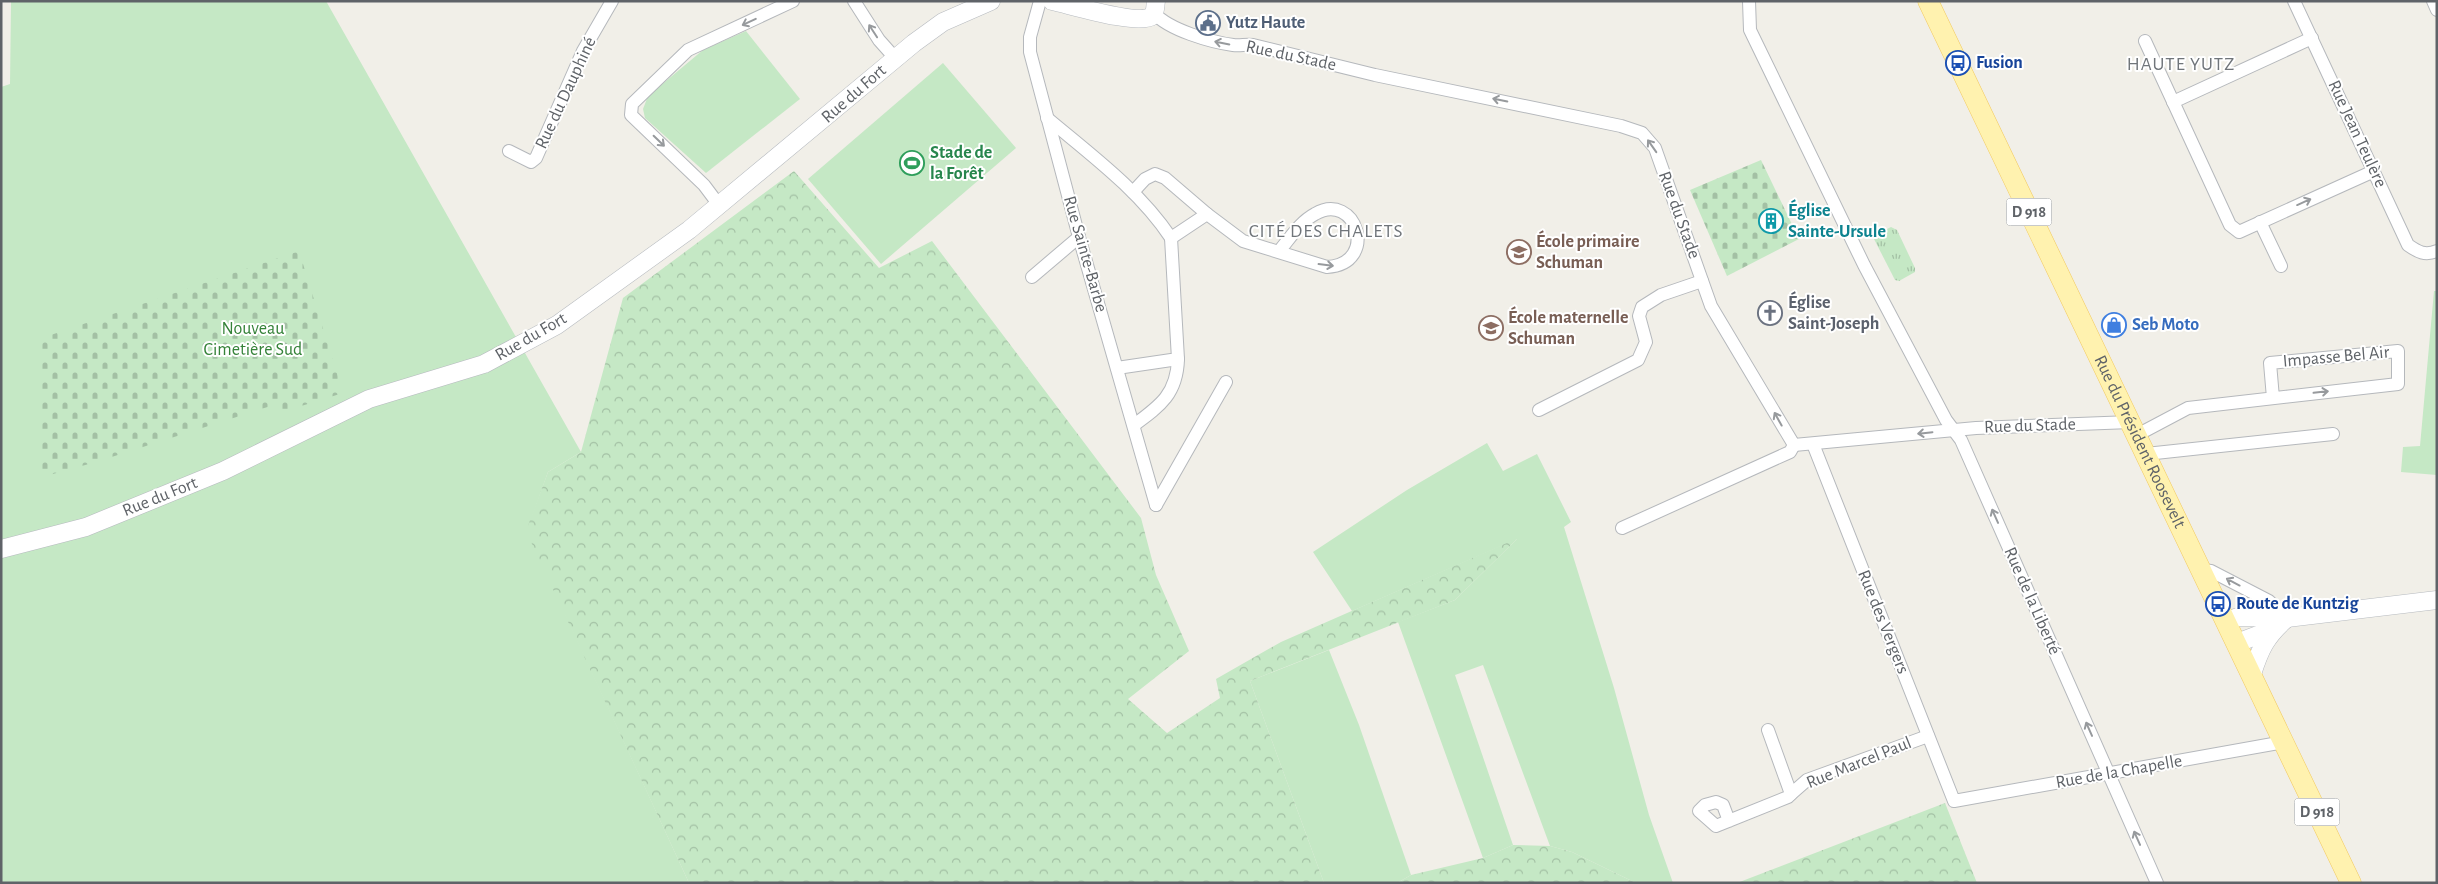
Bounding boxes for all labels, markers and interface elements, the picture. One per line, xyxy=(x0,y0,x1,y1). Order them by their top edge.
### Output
public building icon: Yutz Haute xyxy=(1195,10,1221,36)
place label: Yutz Haute xyxy=(1226,14,1305,32)
one-way arrow xyxy=(742,17,757,27)
one-way arrow xyxy=(868,24,878,38)
street label: Rue du Dauphiné xyxy=(532,34,600,152)
one-way arrow xyxy=(1214,38,1230,47)
street label: Rue du Stade xyxy=(1244,38,1338,74)
bus stop icon: Fusion xyxy=(1945,50,1971,76)
place label: Fusion xyxy=(1976,54,2023,72)
district label: HAUTE YUTZ xyxy=(2127,55,2235,74)
street label: Rue du Fort xyxy=(818,61,890,127)
street label: Rue Jean Teulère xyxy=(2324,78,2390,190)
one-way arrow xyxy=(1492,95,1508,104)
one-way arrow xyxy=(652,135,665,147)
one-way arrow xyxy=(1647,139,1657,153)
place label: Stade de la Forêt xyxy=(930,144,992,183)
sports icon: Stade de la Forêt xyxy=(899,150,925,176)
street label: Rue du Stade xyxy=(1655,169,1703,261)
street label: Rue Sainte-Barbe xyxy=(1060,194,1110,314)
one-way arrow xyxy=(2296,196,2311,206)
road number: D 918 xyxy=(2006,198,2052,226)
place label: Église Sainte-Ursule xyxy=(1788,199,1886,241)
building icon: Église Sainte-Ursule xyxy=(1758,208,1784,234)
district label: CITÉ DES CHALETS xyxy=(1249,220,1403,241)
place label: École primaire Schuman xyxy=(1536,230,1639,272)
school or university icon: École primaire Schuman xyxy=(1506,239,1532,265)
one-way arrow xyxy=(1317,260,1333,270)
place label: Église Saint-Joseph xyxy=(1788,291,1879,333)
church icon: Église Saint-Joseph xyxy=(1757,300,1783,326)
place label: École maternelle Schuman xyxy=(1508,306,1628,348)
street label: Rue du Fort xyxy=(492,309,570,365)
shop icon: Seb Moto xyxy=(2101,312,2127,338)
school or university icon: École maternelle Schuman xyxy=(1478,315,1504,341)
place label: Seb Moto xyxy=(2132,316,2199,334)
park label: Nouveau Cimetière Sud xyxy=(204,320,302,359)
street label: Impasse Bel Air xyxy=(2282,343,2390,371)
street label: Rue du Président Roosevelt xyxy=(2090,353,2189,531)
one-way arrow xyxy=(2313,387,2329,397)
one-way arrow xyxy=(1773,412,1783,427)
street label: Rue du Stade xyxy=(1984,415,2076,437)
one-way arrow xyxy=(1917,428,1933,438)
street label: Rue du Fort xyxy=(120,474,200,520)
one-way arrow xyxy=(1990,509,1999,524)
street label: Rue de la Liberté xyxy=(2000,545,2064,657)
street label: Rue des Vergers xyxy=(1854,567,1912,677)
one-way arrow xyxy=(2226,577,2241,586)
bus stop icon: Route de Kuntzig xyxy=(2205,591,2231,617)
place label: Route de Kuntzig xyxy=(2236,595,2360,613)
one-way arrow xyxy=(2084,722,2093,737)
street label: Rue Marcel Paul xyxy=(1804,734,1914,792)
street label: Rue de la Chapelle xyxy=(2054,752,2184,792)
road number: D 918 xyxy=(2294,799,2340,826)
one-way arrow xyxy=(2132,831,2142,846)

